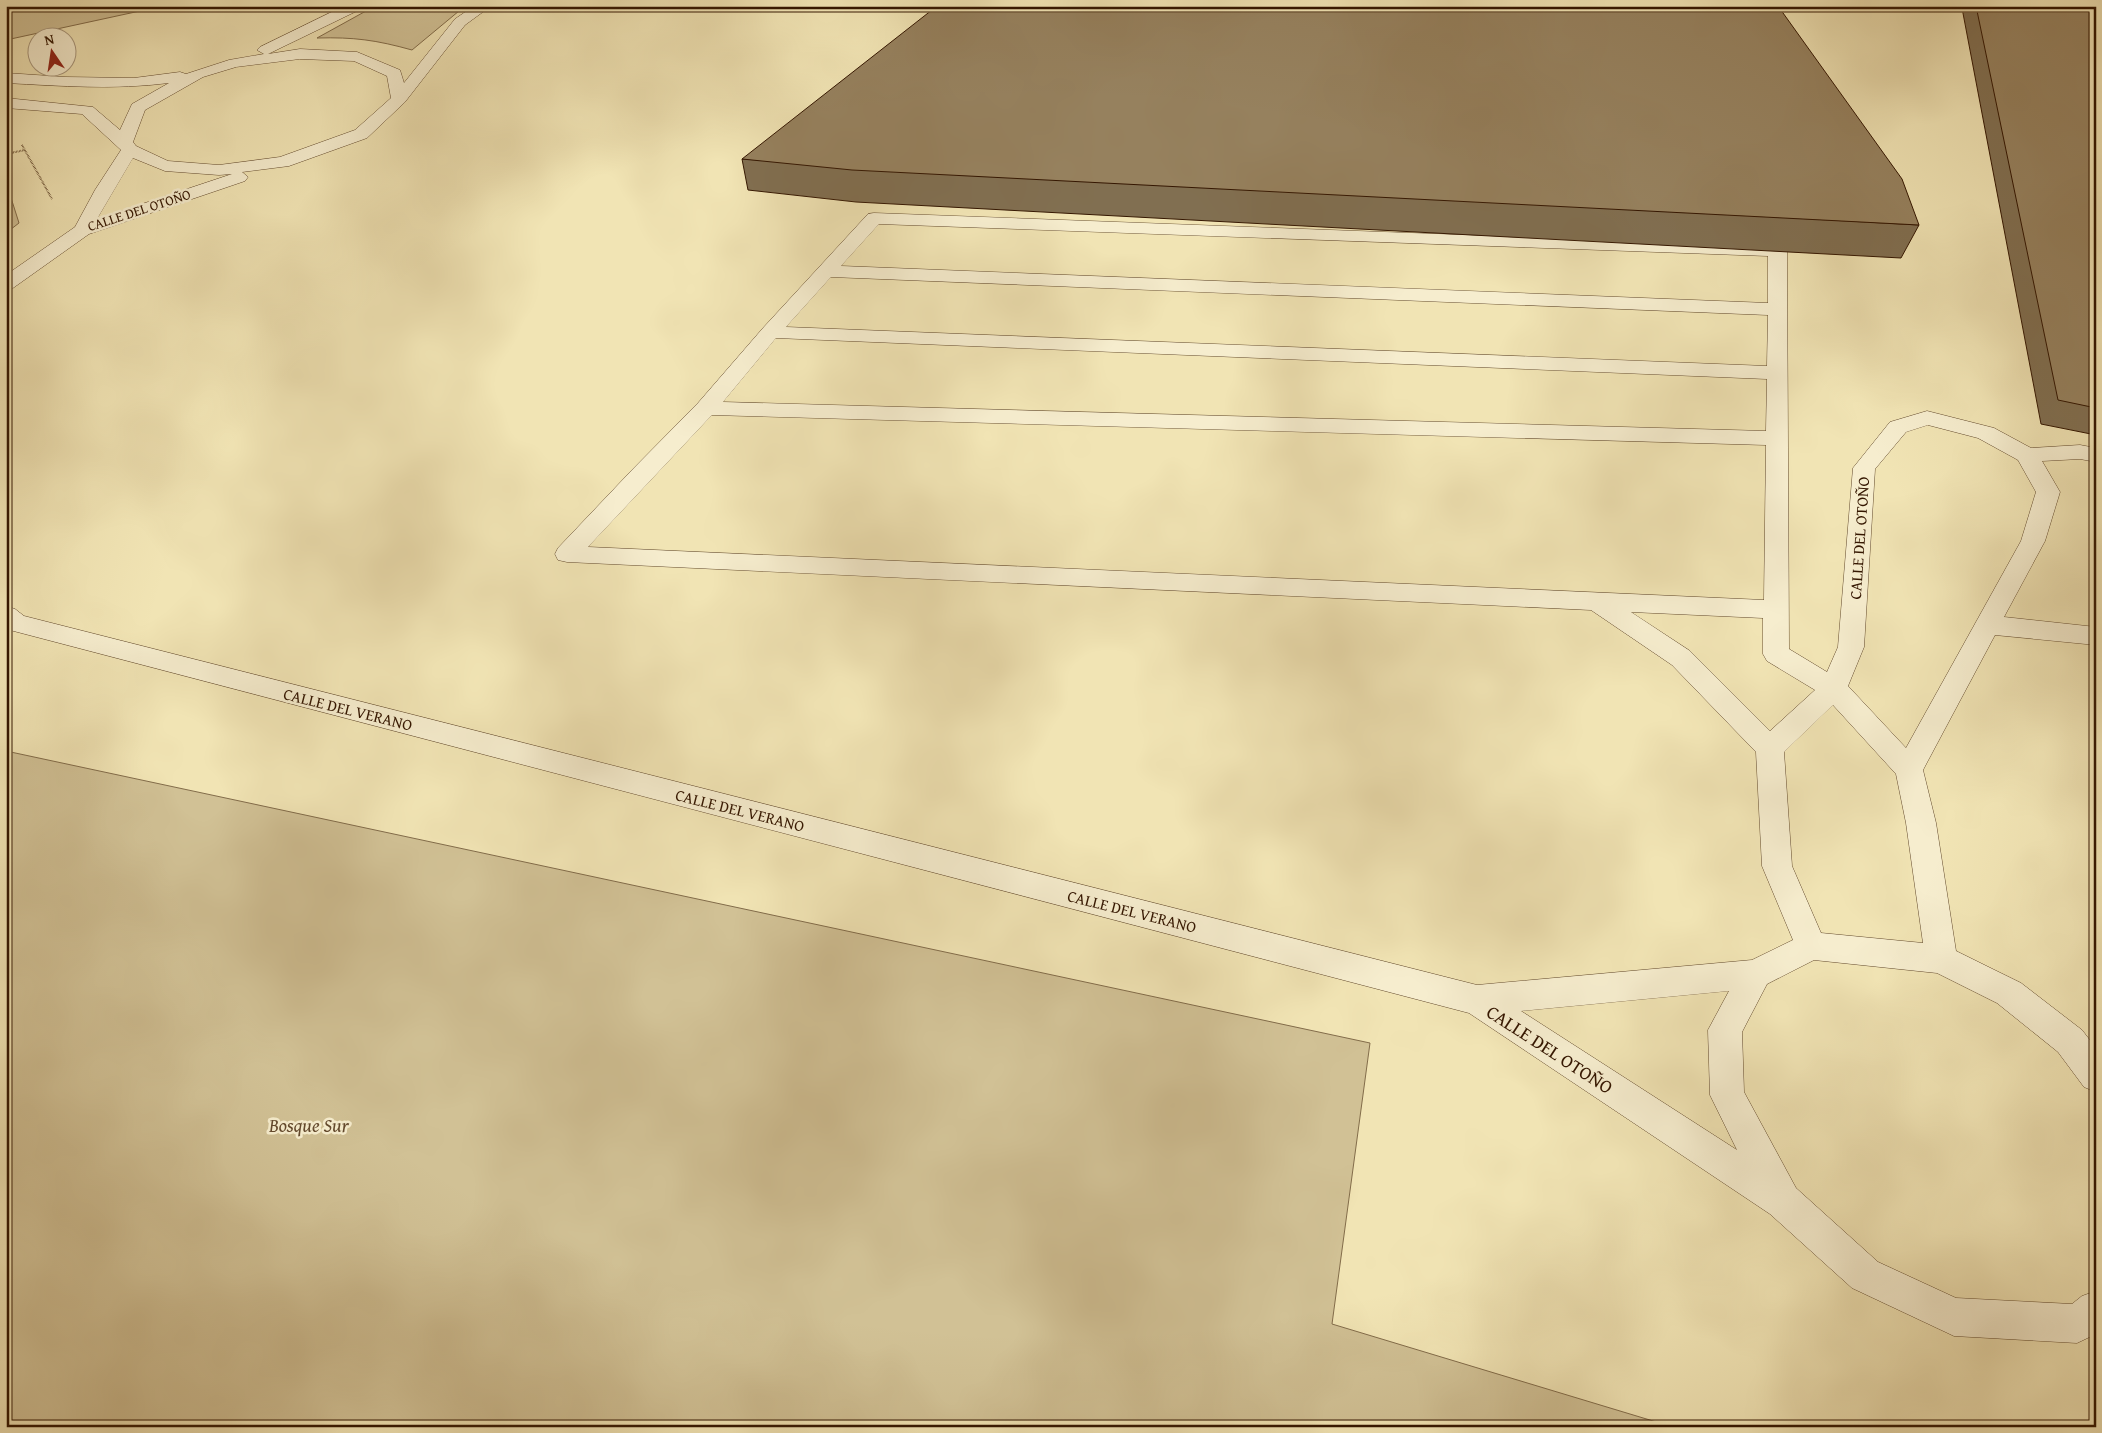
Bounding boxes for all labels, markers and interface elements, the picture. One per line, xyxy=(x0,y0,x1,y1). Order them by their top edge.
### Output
north arrow xyxy=(28,28,78,78)
text: N xyxy=(42,28,57,50)
street label: CALLE DEL OTOÑO xyxy=(85,184,193,236)
street label: CALLE DEL OTOÑO xyxy=(1843,476,1875,600)
street label: CALLE DEL VERANO xyxy=(281,681,415,737)
street label: CALLE DEL VERANO xyxy=(673,782,807,838)
street label: CALLE DEL VERANO xyxy=(1065,883,1199,939)
street label: CALLE DEL OTOÑO xyxy=(1481,998,1619,1100)
park label: Bosque Sur xyxy=(268,1111,350,1139)

